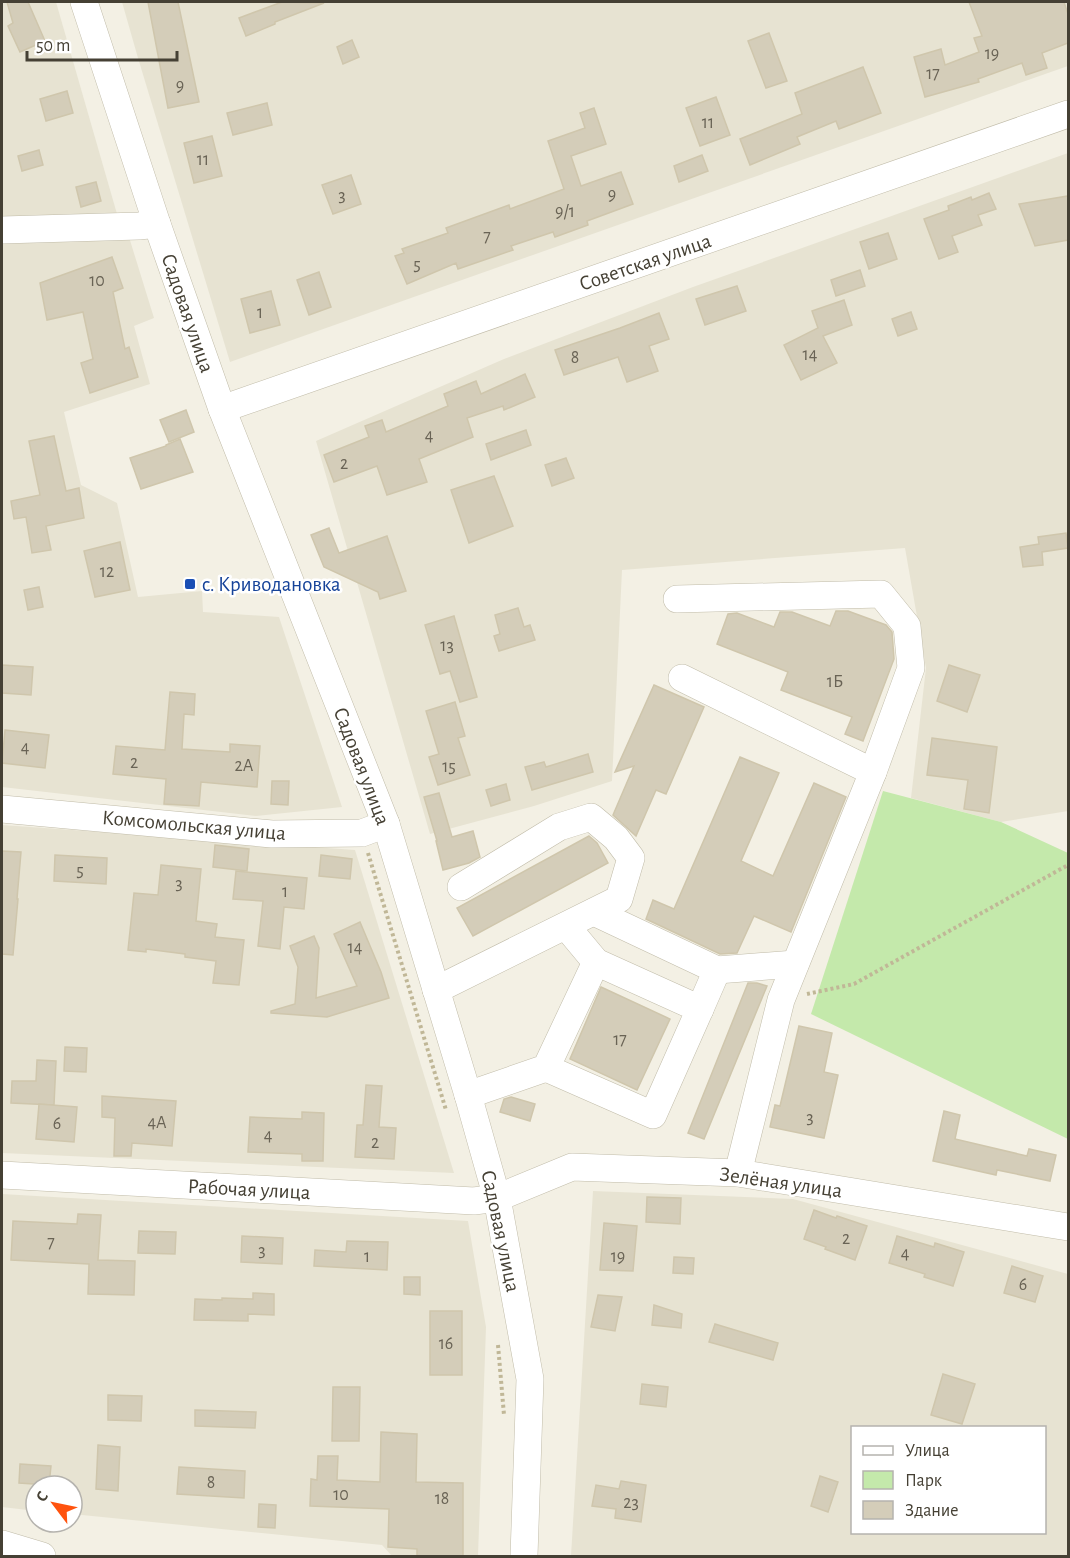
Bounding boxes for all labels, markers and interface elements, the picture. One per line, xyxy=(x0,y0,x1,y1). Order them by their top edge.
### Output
scale bar xyxy=(27,24,177,62)
text: 50 m xyxy=(36,37,70,55)
house number: 19 xyxy=(985,45,999,63)
house number: 17 xyxy=(926,65,940,83)
house number: 9 xyxy=(176,77,184,95)
house number: 11 xyxy=(702,114,714,132)
house number: 11 xyxy=(197,151,209,169)
house number: 9 xyxy=(608,186,616,204)
house number: 3 xyxy=(338,187,346,205)
house number: 9/1 xyxy=(555,203,575,221)
house number: 7 xyxy=(483,228,491,246)
street label: Советская улица xyxy=(576,230,714,295)
street label: Садовая улица xyxy=(157,251,218,376)
house number: 5 xyxy=(413,256,421,274)
house number: 10 xyxy=(89,272,105,290)
house number: 1 xyxy=(257,304,263,322)
house number: 14 xyxy=(803,346,818,364)
house number: 8 xyxy=(571,349,579,367)
house number: 4 xyxy=(425,427,434,445)
house number: 2 xyxy=(340,455,348,473)
house number: 12 xyxy=(100,563,114,581)
place label: с. Криводановка xyxy=(202,574,341,595)
marker: с. Криводановка xyxy=(183,577,197,591)
house number: 13 xyxy=(440,637,454,655)
house number: 1Б xyxy=(827,673,843,691)
street label: Садовая улица xyxy=(329,704,394,828)
house number: 4 xyxy=(21,739,30,757)
house number: 2 xyxy=(130,754,138,772)
house number: 2А xyxy=(235,757,254,775)
house number: 15 xyxy=(442,758,456,776)
street label: Комсомольская улица xyxy=(101,807,287,844)
house number: 5 xyxy=(76,862,84,880)
house number: 3 xyxy=(175,875,183,893)
house number: 1 xyxy=(282,883,288,901)
house number: 14 xyxy=(348,939,363,957)
house number: 17 xyxy=(613,1031,627,1049)
house number: 3 xyxy=(806,1109,814,1127)
house number: 4А xyxy=(147,1114,167,1132)
house number: 6 xyxy=(53,1115,61,1133)
house number: 4 xyxy=(264,1127,273,1145)
house number: 2 xyxy=(371,1134,379,1152)
street label: Зелёная улица xyxy=(718,1163,844,1202)
street label: Садовая улица xyxy=(477,1168,524,1294)
street label: Рабочая улица xyxy=(187,1176,311,1203)
house number: 2 xyxy=(842,1230,850,1248)
house number: 7 xyxy=(47,1234,55,1252)
house number: 3 xyxy=(258,1242,266,1260)
house number: 4 xyxy=(901,1245,910,1263)
house number: 1 xyxy=(364,1248,370,1266)
house number: 19 xyxy=(611,1248,625,1266)
house number: 6 xyxy=(1019,1276,1027,1294)
house number: 16 xyxy=(439,1335,453,1353)
legend xyxy=(851,1426,1046,1534)
text: Улица xyxy=(905,1442,950,1460)
text: Парк xyxy=(905,1472,943,1490)
north arrow xyxy=(24,1474,84,1534)
house number: 8 xyxy=(207,1474,215,1492)
house number: 10 xyxy=(333,1486,349,1504)
text: С xyxy=(33,1488,51,1505)
house number: 18 xyxy=(435,1490,449,1508)
house number: 23 xyxy=(623,1494,639,1512)
text: Здание xyxy=(905,1502,959,1520)

